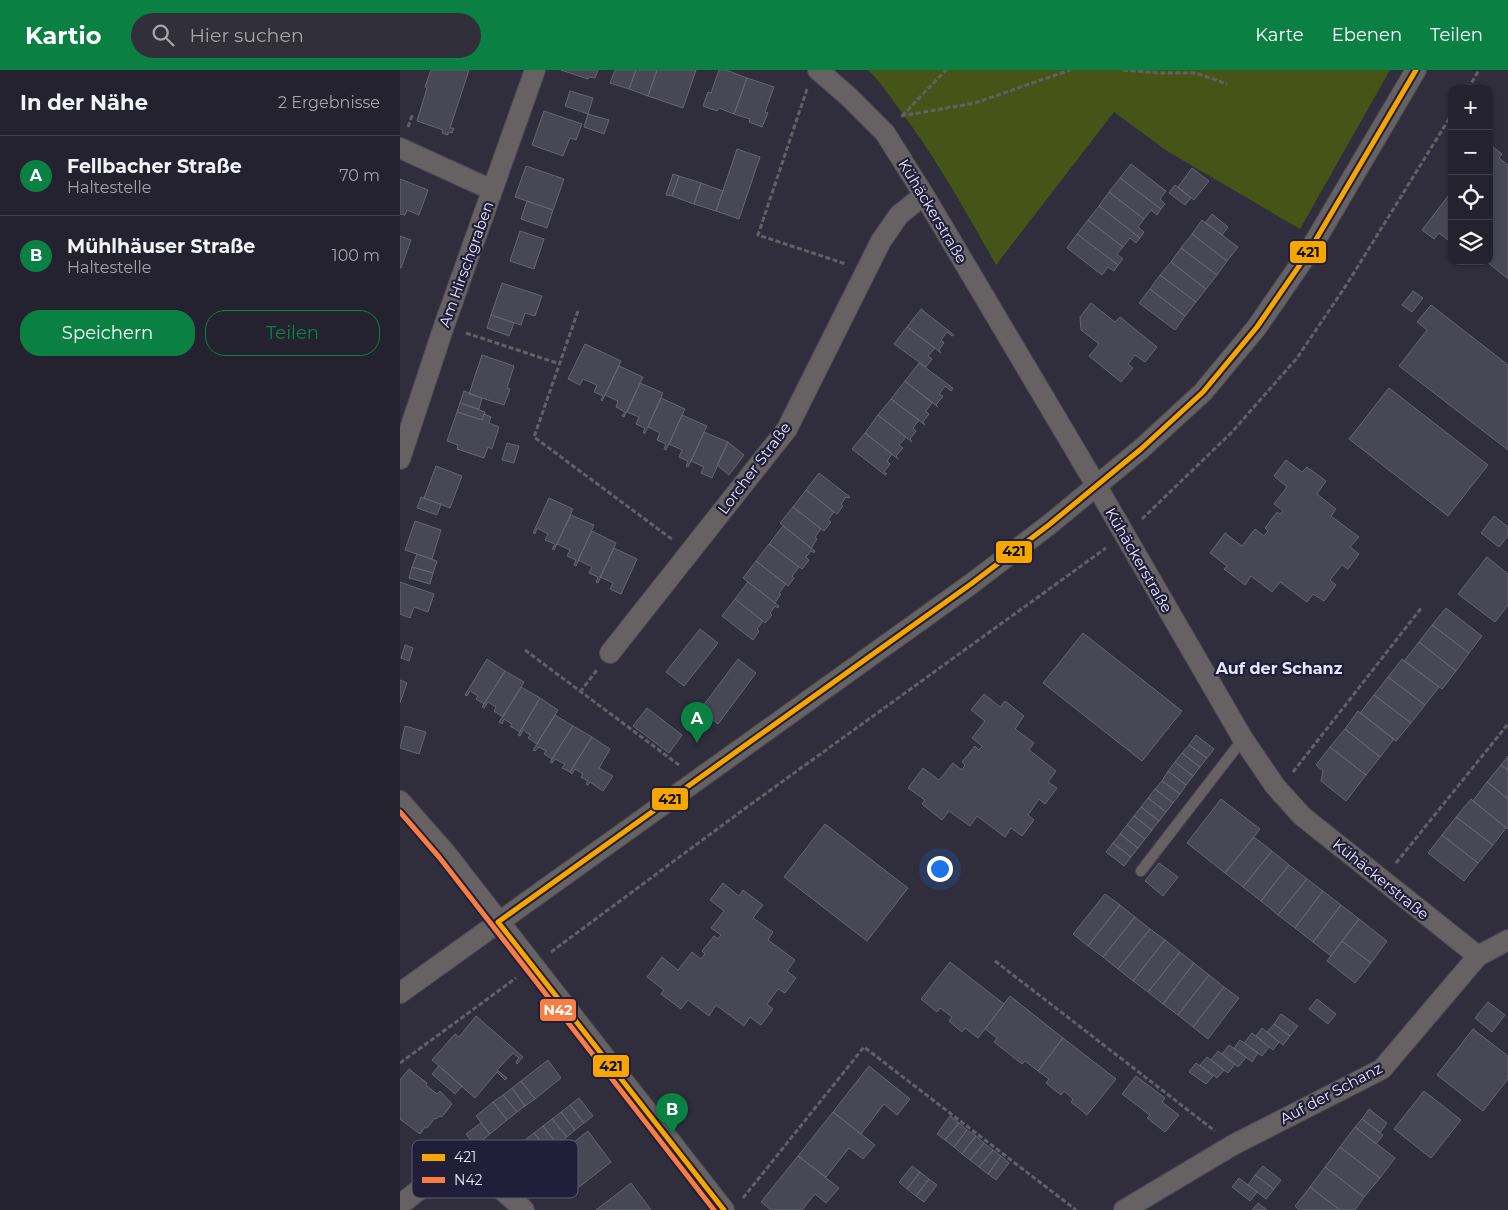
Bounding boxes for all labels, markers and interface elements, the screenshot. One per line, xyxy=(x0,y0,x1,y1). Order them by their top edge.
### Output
search box xyxy=(131,13,481,58)
text: Kartio xyxy=(25,21,101,50)
icon: search xyxy=(149,21,177,49)
text: Hier suchen xyxy=(189,24,304,47)
text: Karte xyxy=(1255,24,1304,46)
text: Ebenen xyxy=(1332,24,1402,46)
text: Teilen xyxy=(1430,24,1483,46)
map controls xyxy=(1448,85,1493,265)
button: + xyxy=(1448,85,1493,130)
text: In der Nähe xyxy=(20,90,148,115)
text: 2 Ergebnisse xyxy=(278,93,380,112)
button: − xyxy=(1448,130,1493,175)
text: Fellbacher Straße xyxy=(67,155,242,178)
street label: Kühäckerstraße xyxy=(894,155,972,267)
text: A xyxy=(30,166,42,185)
text: 70 m xyxy=(339,166,380,185)
button: locate xyxy=(1448,175,1493,220)
text: Haltestelle xyxy=(67,178,151,197)
street label: Am Hirschgraben xyxy=(434,198,498,330)
button: layers xyxy=(1448,220,1493,265)
text: Mühlhäuser Straße xyxy=(67,235,255,258)
line badge: 421 xyxy=(1289,240,1327,264)
text: 421 xyxy=(1296,243,1320,261)
text: B xyxy=(30,246,42,265)
text: 100 m xyxy=(332,246,380,265)
text: Haltestelle xyxy=(67,258,151,277)
button: Speichern xyxy=(20,310,195,356)
button: Teilen xyxy=(205,310,380,356)
street label: Lorcher Straße xyxy=(713,418,795,518)
street label: Kühäckerstraße xyxy=(1101,504,1177,616)
line badge: 421 xyxy=(995,540,1033,564)
text: 421 xyxy=(1002,542,1026,560)
district label: Auf der Schanz xyxy=(1215,659,1343,678)
pin: A xyxy=(681,702,713,743)
line badge: 421 xyxy=(651,787,689,811)
text: 421 xyxy=(658,790,682,808)
street label: Kühäckerstraße xyxy=(1329,834,1433,924)
your location xyxy=(927,856,953,882)
line badge: N42 xyxy=(539,998,577,1022)
text: N42 xyxy=(543,1001,573,1019)
line badge: 421 xyxy=(592,1054,630,1078)
text: 421 xyxy=(599,1057,623,1075)
street label: Auf der Schanz xyxy=(1277,1058,1386,1128)
pin: B xyxy=(656,1093,688,1134)
legend xyxy=(412,1140,578,1198)
text: 421 xyxy=(454,1148,476,1166)
text: N42 xyxy=(454,1171,483,1189)

